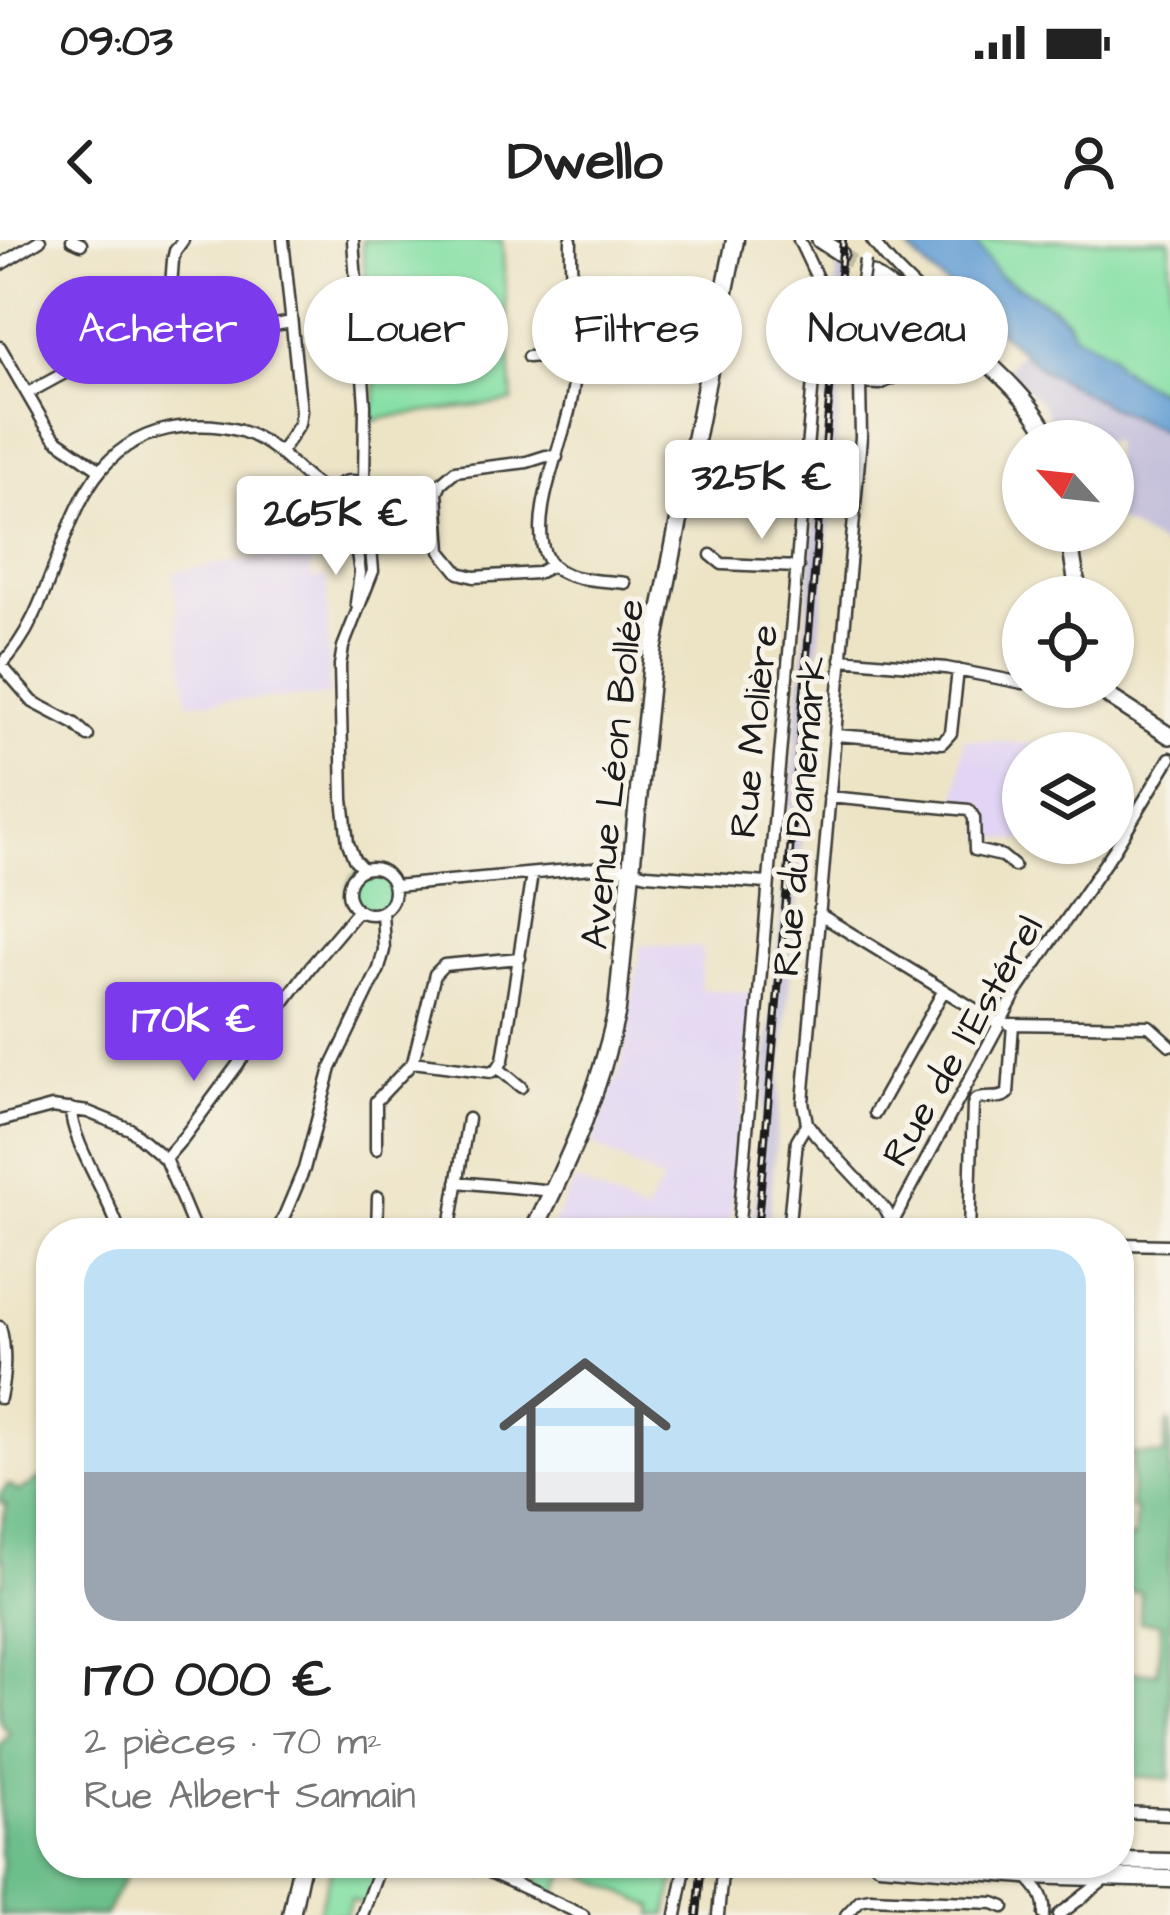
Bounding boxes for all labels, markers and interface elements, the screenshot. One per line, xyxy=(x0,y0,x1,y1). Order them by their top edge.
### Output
text: 09:03 xyxy=(60,11,173,73)
text: Dwello xyxy=(507,125,663,200)
icon: back xyxy=(48,129,114,195)
icon: person xyxy=(1056,129,1122,195)
chip: Acheter xyxy=(36,276,280,384)
chip: Louer xyxy=(304,276,508,384)
chip: Filtres xyxy=(532,276,742,384)
chip: Nouveau xyxy=(766,276,1008,384)
north arrow xyxy=(1002,420,1134,552)
map controls xyxy=(1002,420,1134,864)
pin: 325K € xyxy=(664,440,860,542)
text: 325K € xyxy=(692,452,832,506)
pin: 265K € xyxy=(238,476,434,578)
text: 265K € xyxy=(264,488,408,542)
button: locate xyxy=(1002,576,1134,708)
street label: Avenue Léon Bollée xyxy=(569,597,659,952)
street label: Rue Molière xyxy=(717,622,793,841)
street label: Rue du Danemark xyxy=(760,654,842,979)
button: layers xyxy=(1002,732,1134,864)
street label: Rue de l'Estérel xyxy=(870,906,1057,1177)
pin: 170K € xyxy=(96,982,292,1084)
text: 170K € xyxy=(132,994,256,1048)
icon: home xyxy=(477,1327,693,1543)
text: 170 000 € xyxy=(84,1645,332,1716)
text: 2 pièces · 70 m² xyxy=(84,1716,382,1770)
text: Rue Albert Samain xyxy=(84,1770,416,1824)

